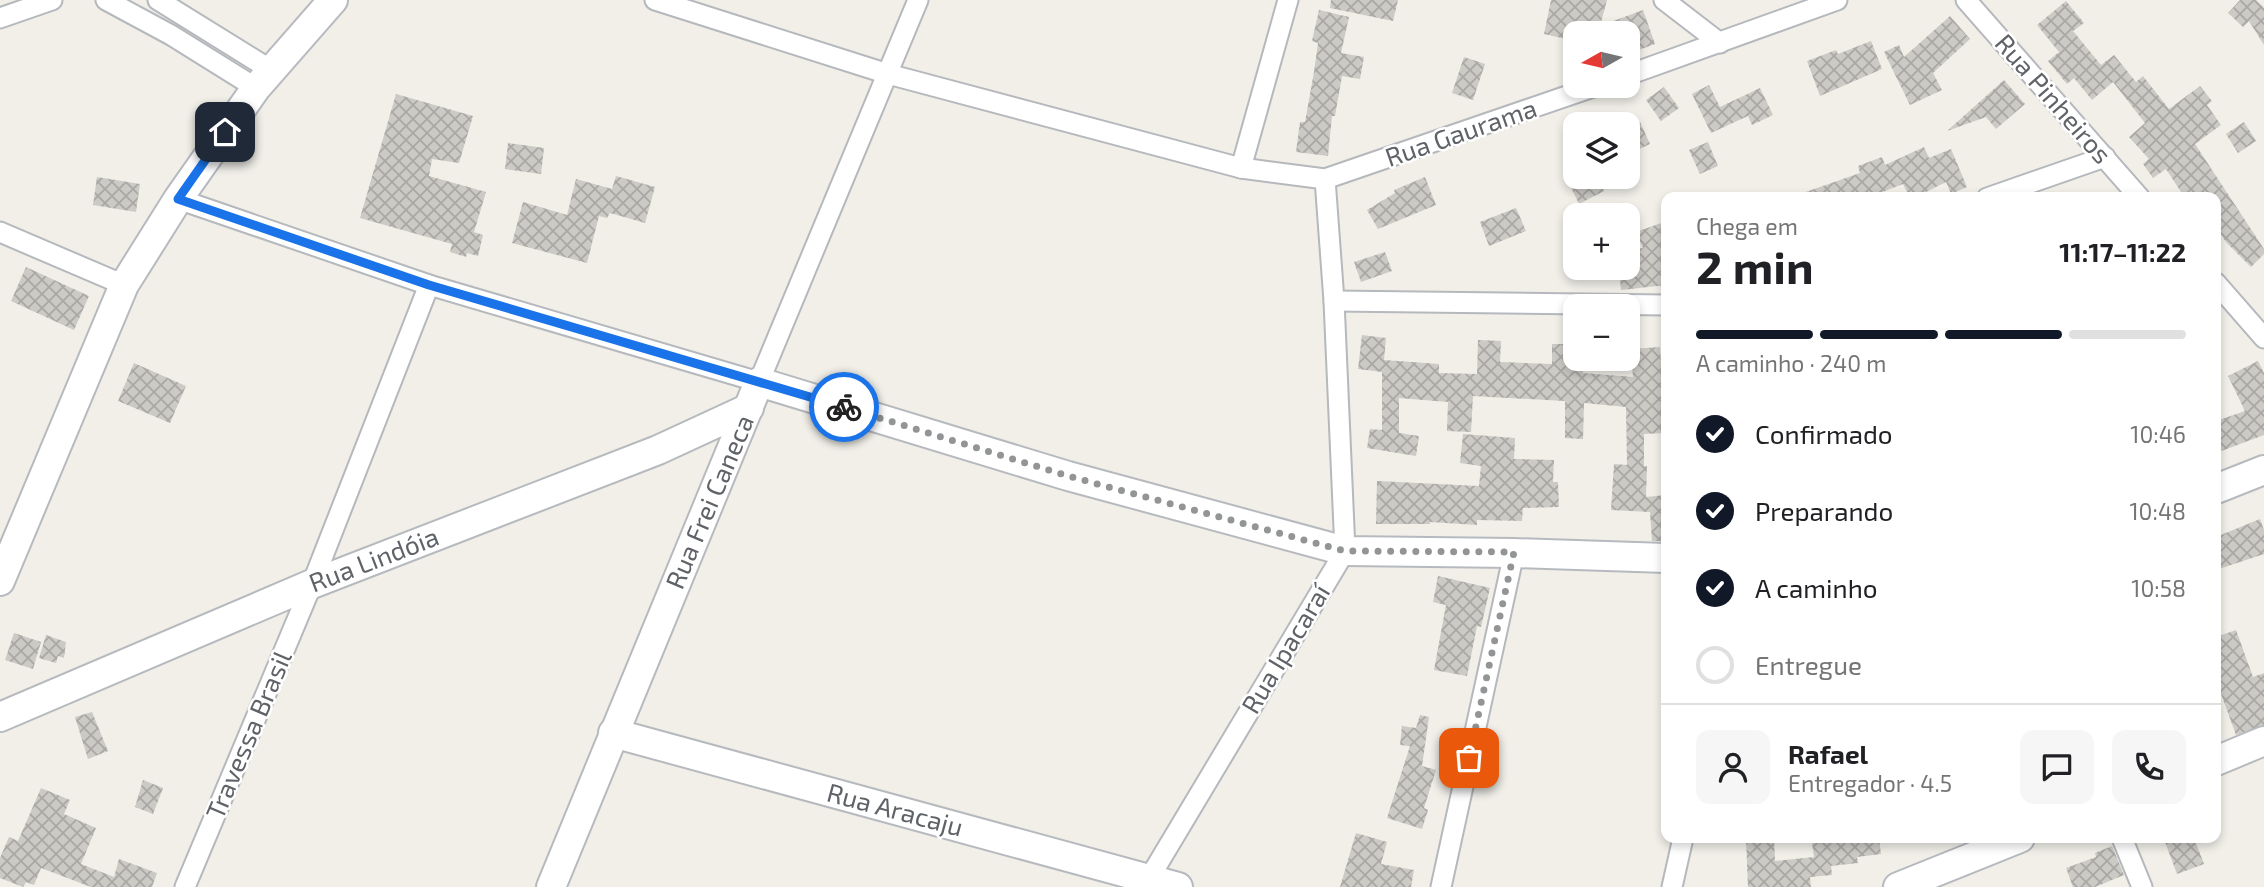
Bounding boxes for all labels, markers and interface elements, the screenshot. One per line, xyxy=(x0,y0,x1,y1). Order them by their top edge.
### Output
north arrow xyxy=(1563,21,1640,98)
map controls xyxy=(1563,21,1640,371)
street label: Rua Pinheiros xyxy=(1989,27,2119,169)
street label: Rua Gaurama xyxy=(1381,91,1540,172)
pin xyxy=(195,102,255,162)
button: layers xyxy=(1563,112,1640,189)
icon: home xyxy=(206,113,244,151)
button: + xyxy=(1563,203,1640,280)
text: Chega em xyxy=(1696,212,1798,240)
text: 11:17–11:22 xyxy=(2059,236,2186,267)
text: 2 min xyxy=(1696,238,1814,293)
button: − xyxy=(1563,294,1640,371)
text: A caminho · 240 m xyxy=(1696,349,1886,377)
courier xyxy=(809,372,879,442)
icon: bike xyxy=(825,388,863,426)
street label: Rua Frei Caneca xyxy=(658,410,759,593)
icon: check xyxy=(1696,415,1734,453)
text: Confirmado xyxy=(1755,418,1893,449)
text: 10:46 xyxy=(2130,420,2186,448)
icon: check xyxy=(1696,492,1734,530)
text: Preparando xyxy=(1755,495,1893,526)
text: 10:48 xyxy=(2129,497,2186,525)
street label: Rua Lindóia xyxy=(304,520,443,597)
icon: check xyxy=(1696,569,1734,607)
text: A caminho xyxy=(1755,572,1878,603)
text: 10:58 xyxy=(2131,574,2186,602)
street label: Rua Ipacaraí xyxy=(1234,577,1336,718)
street label: Travessa Brasil xyxy=(198,645,297,823)
text: Entregue xyxy=(1755,649,1862,680)
pin xyxy=(1439,728,1499,788)
button: person xyxy=(1696,730,1770,804)
button: chat xyxy=(2020,730,2094,804)
button: phone xyxy=(2112,730,2186,804)
text: Rafael xyxy=(1788,738,1868,769)
icon: bag xyxy=(1450,739,1488,777)
text: Entregador · 4.5 xyxy=(1788,769,1952,797)
street label: Rua Aracaju xyxy=(824,776,967,842)

